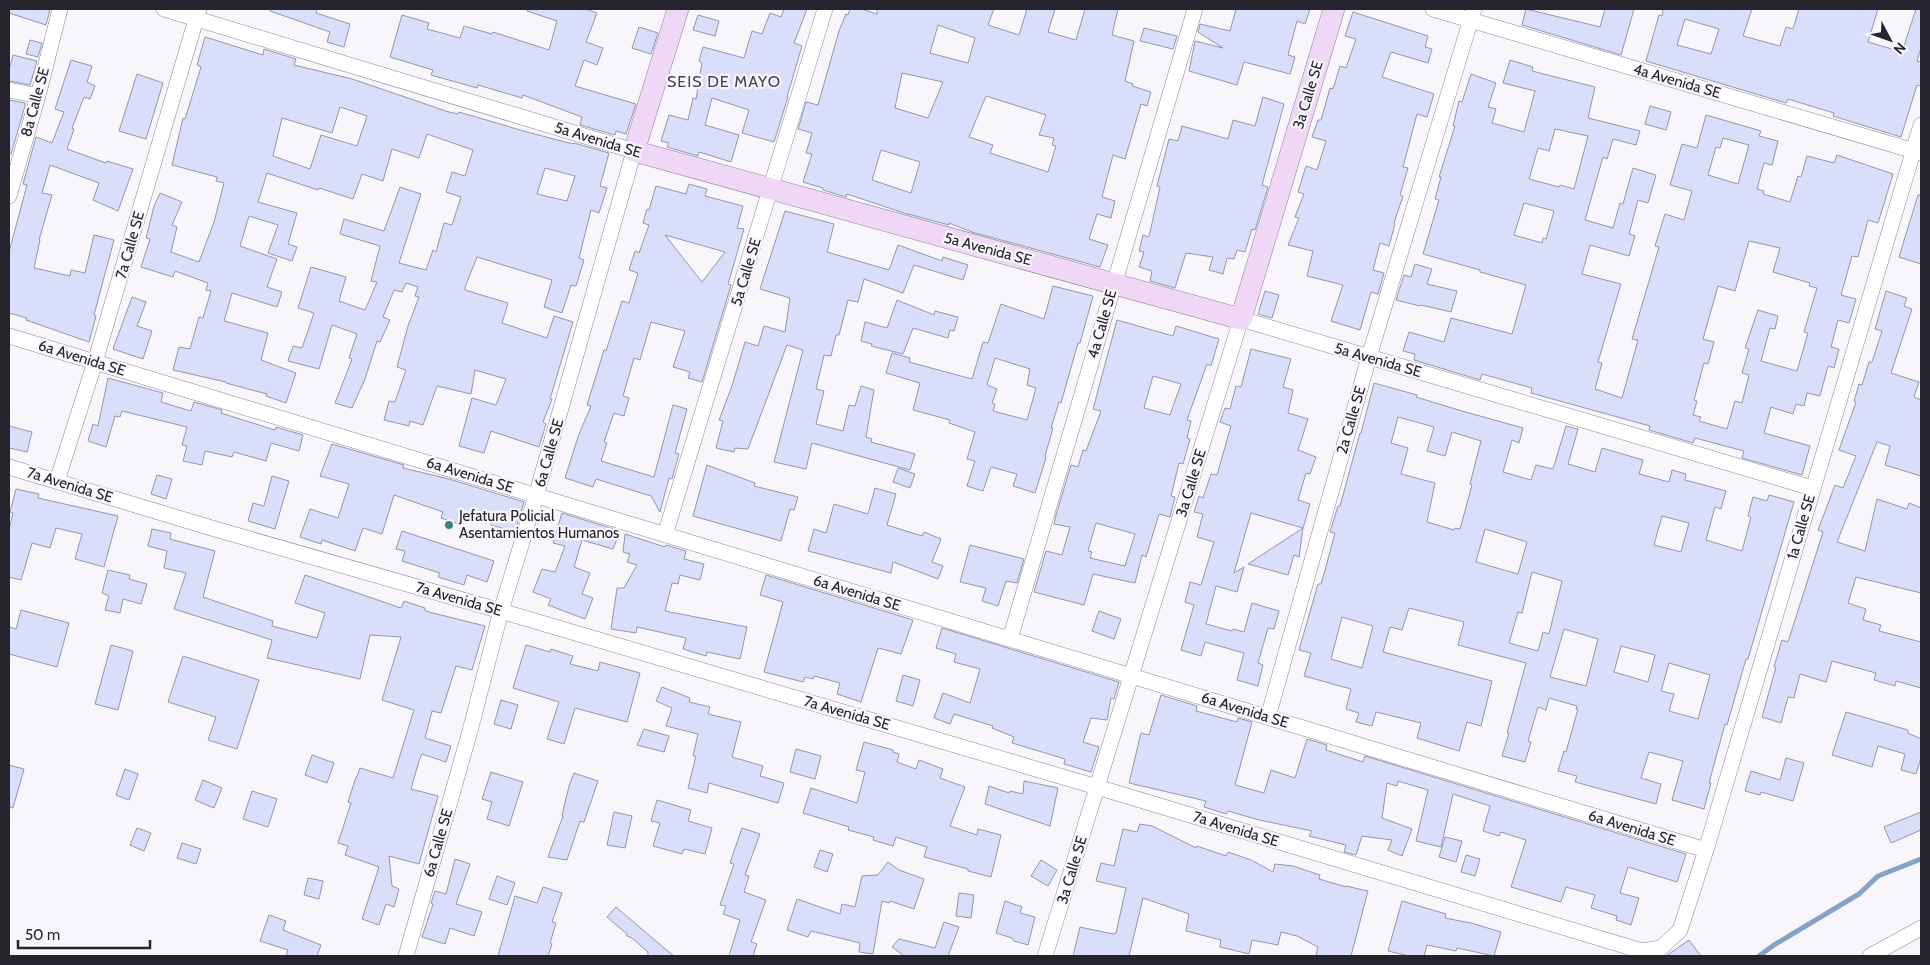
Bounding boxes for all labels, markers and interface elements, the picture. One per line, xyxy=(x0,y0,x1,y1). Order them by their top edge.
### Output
north arrow xyxy=(1865,15,1915,65)
text: N xyxy=(1890,39,1910,58)
street label: 3a Calle SE xyxy=(1289,59,1327,131)
street label: 4a Avenida SE xyxy=(1631,60,1723,102)
street label: 8a Calle SE xyxy=(17,65,53,139)
district label: SEIS DE MAYO xyxy=(667,72,781,91)
street label: 5a Avenida SE xyxy=(552,118,644,162)
street label: 7a Calle SE xyxy=(112,209,148,281)
street label: 5a Avenida SE xyxy=(942,229,1034,269)
street label: 5a Calle SE xyxy=(727,236,765,308)
street label: 4a Calle SE xyxy=(1084,287,1120,361)
street label: 6a Avenida SE xyxy=(36,336,128,380)
street label: 5a Avenida SE xyxy=(1332,339,1424,381)
street label: 2a Calle SE xyxy=(1333,384,1369,456)
street label: 6a Calle SE xyxy=(531,417,567,489)
street label: 3a Calle SE xyxy=(1172,447,1210,519)
street label: 6a Avenida SE xyxy=(424,453,516,497)
street label: 7a Avenida SE xyxy=(25,463,115,507)
street label: 1a Calle SE xyxy=(1783,492,1819,562)
place label: Jefatura Policial Asentamientos Humanos xyxy=(458,507,619,542)
marker: Jefatura Policial Asentamientos Humanos xyxy=(443,519,455,531)
street label: 6a Avenida SE xyxy=(811,571,903,615)
street label: 7a Avenida SE xyxy=(414,578,504,620)
street label: 6a Avenida SE xyxy=(1199,688,1291,732)
street label: 7a Avenida SE xyxy=(802,692,892,734)
street label: 6a Avenida SE xyxy=(1586,806,1678,850)
street label: 6a Calle SE xyxy=(420,807,456,879)
street label: 7a Avenida SE xyxy=(1191,807,1281,851)
street label: 3a Calle SE xyxy=(1053,834,1091,906)
scale bar xyxy=(18,918,150,950)
text: 50 m xyxy=(25,926,60,944)

